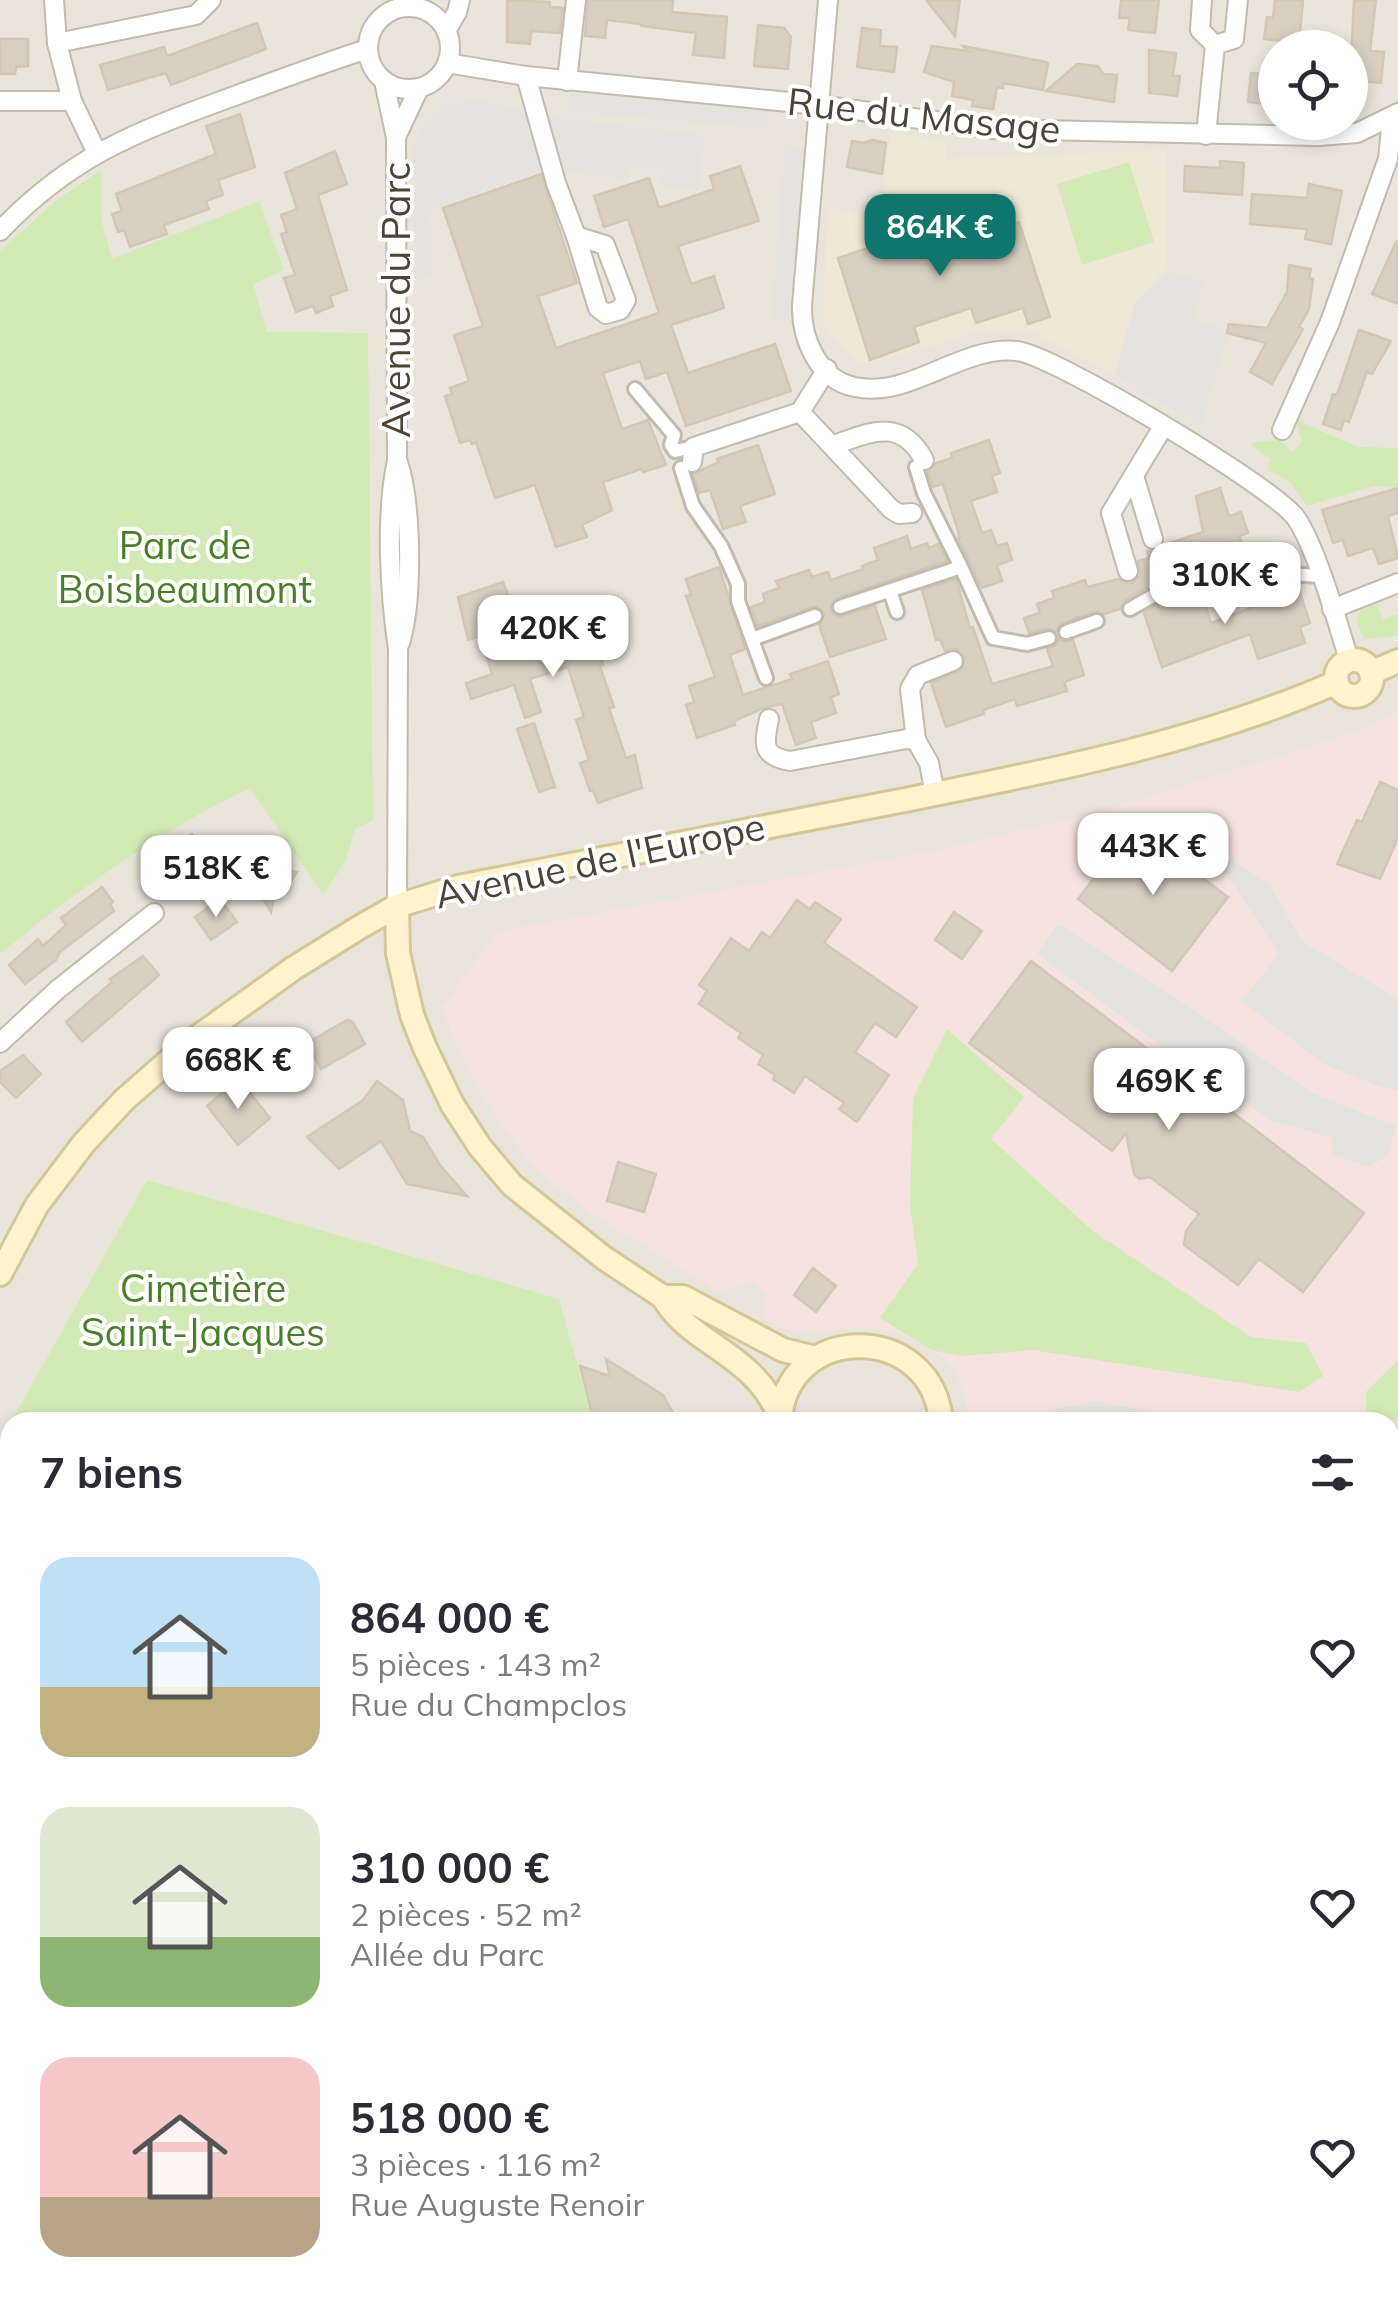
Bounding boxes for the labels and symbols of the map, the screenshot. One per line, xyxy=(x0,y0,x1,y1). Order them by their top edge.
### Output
street label: Rue du Masage xyxy=(785,77,1063,153)
street label: Avenue du Parc xyxy=(372,162,420,438)
pin: 864K € xyxy=(859,194,1021,279)
park label: Parc de Boisbeaumont xyxy=(58,521,312,613)
pin: 310K € xyxy=(1144,542,1306,627)
pin: 420K € xyxy=(472,595,634,680)
street label: Avenue de l'Europe xyxy=(430,802,769,918)
pin: 443K € xyxy=(1072,813,1234,898)
pin: 518K € xyxy=(135,835,297,920)
pin: 668K € xyxy=(157,1027,319,1112)
pin: 469K € xyxy=(1088,1048,1250,1133)
park label: Cimetière Saint-Jacques xyxy=(81,1264,325,1356)

